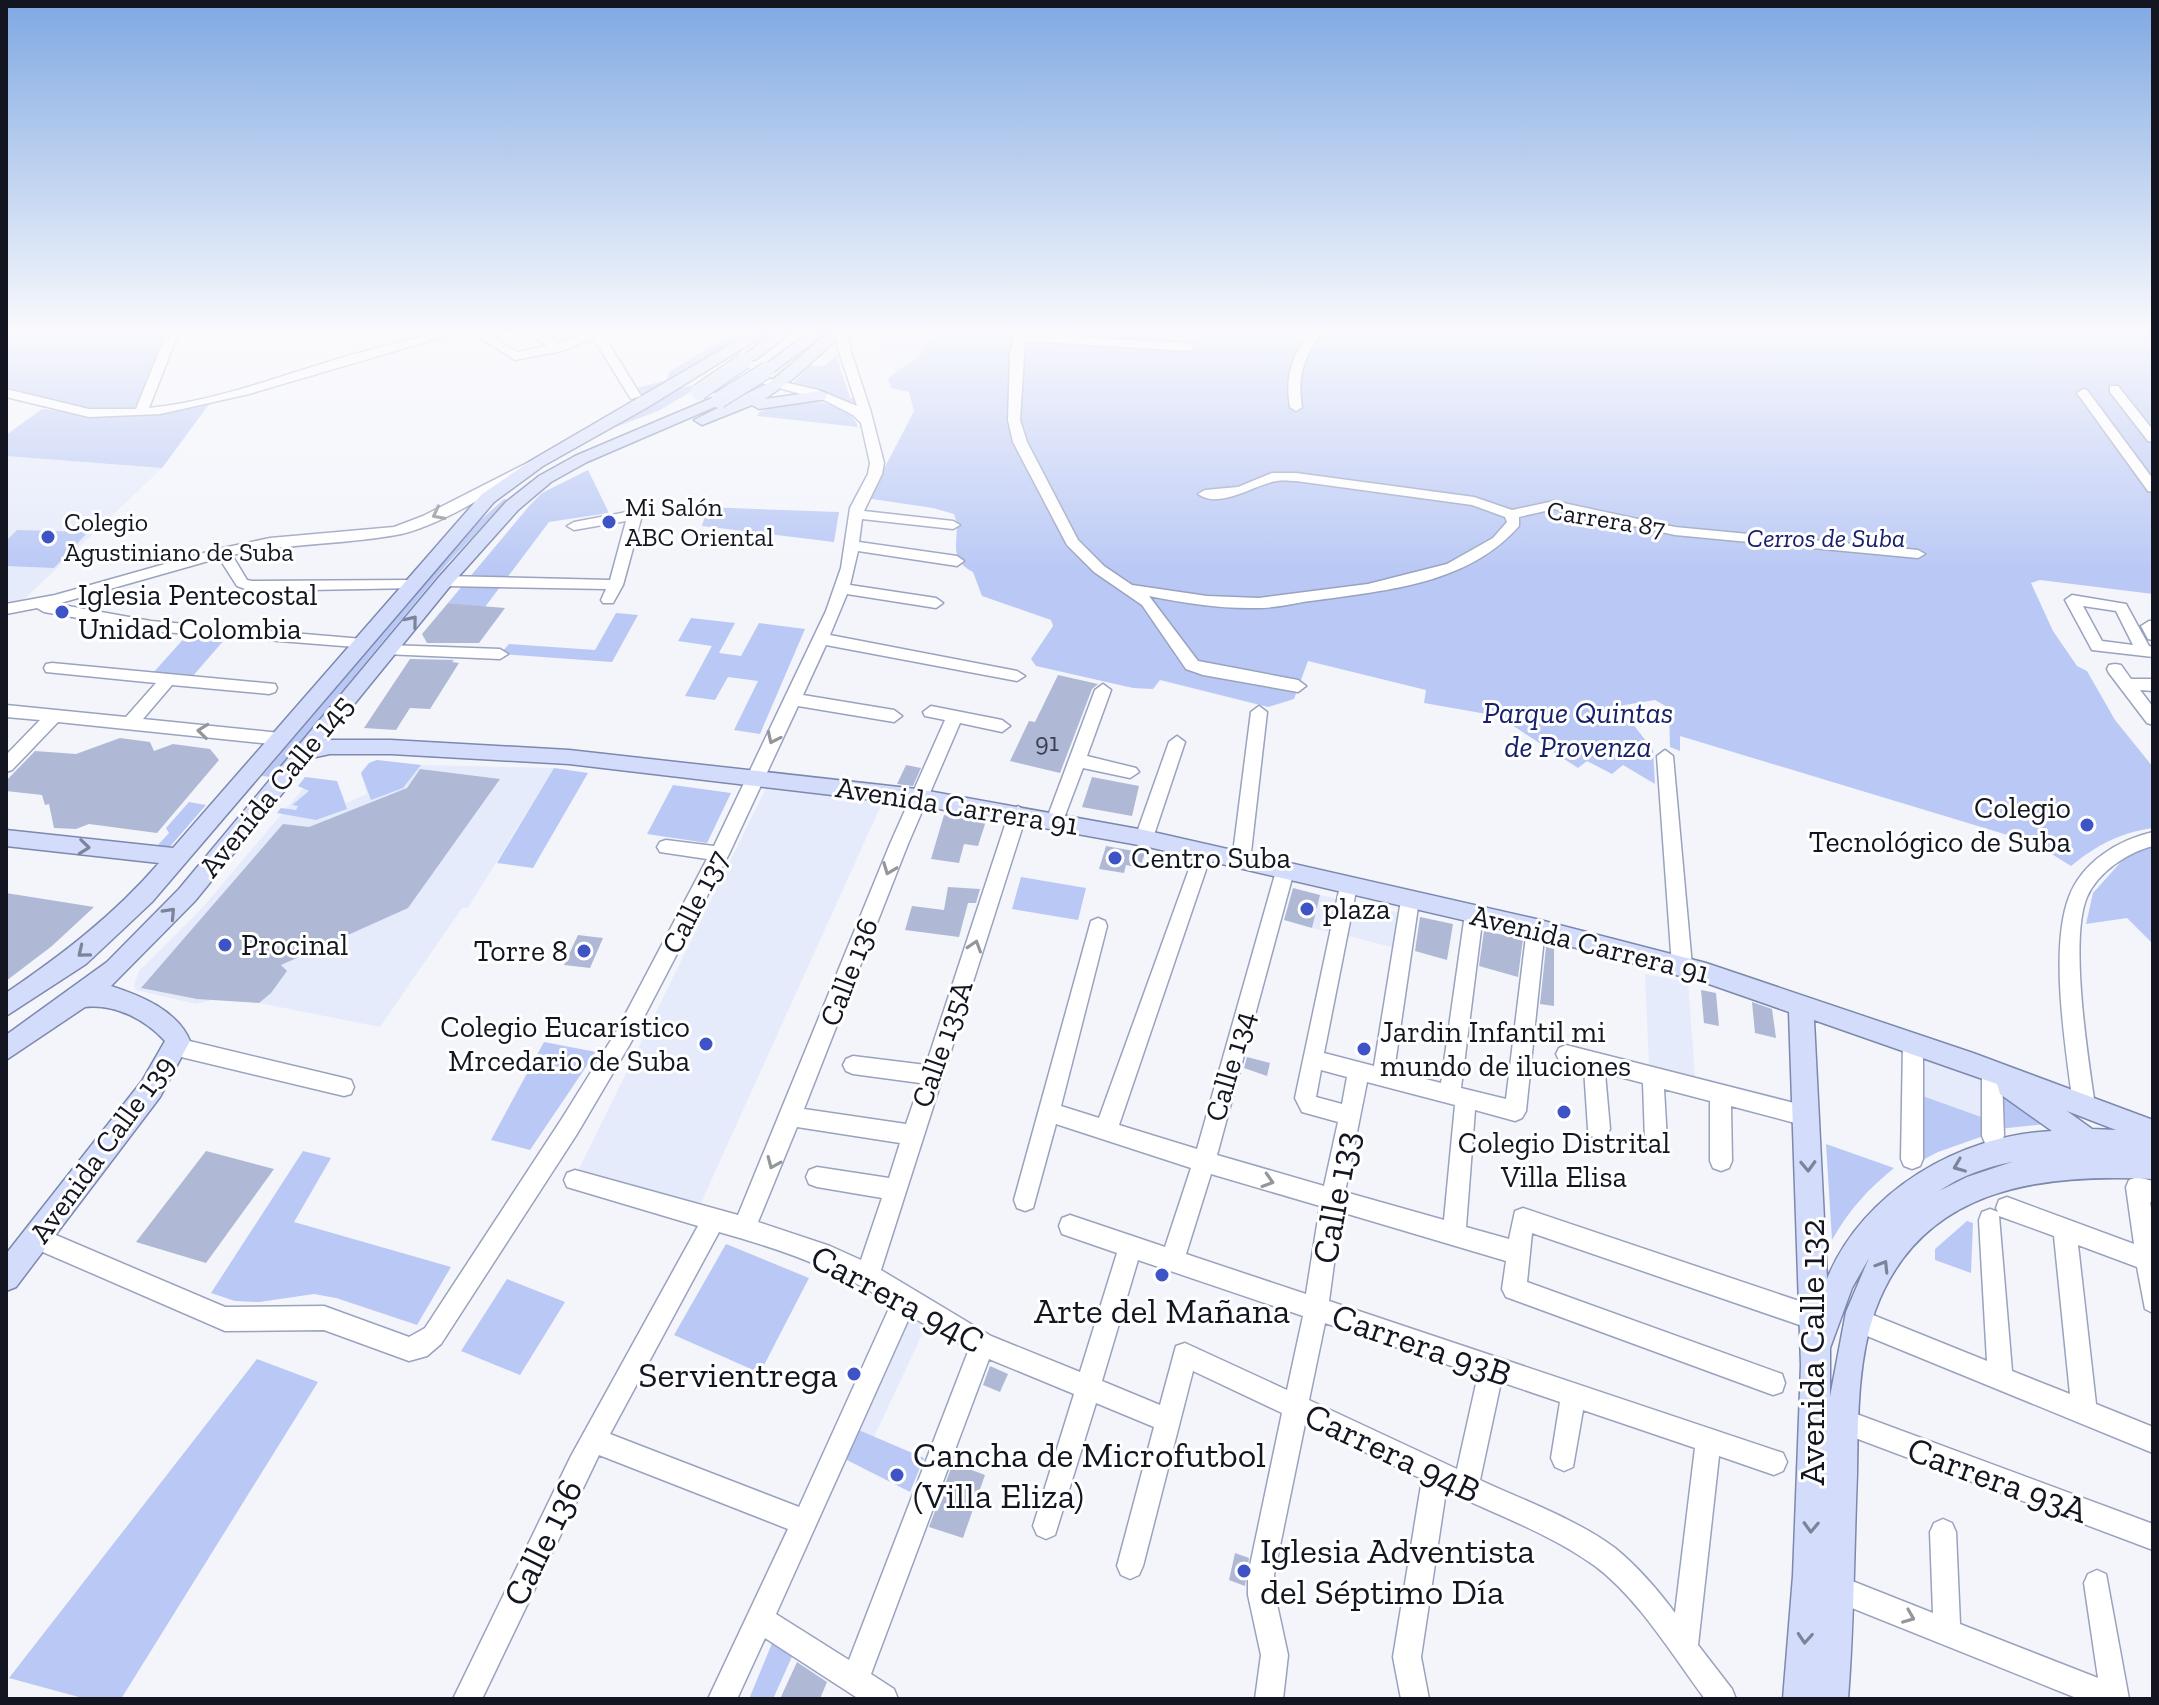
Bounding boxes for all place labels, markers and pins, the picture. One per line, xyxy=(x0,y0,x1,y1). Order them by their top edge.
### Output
place label: Mi Salón ABC Oriental xyxy=(625,491,774,553)
place label: Colegio Agustiniano de Suba xyxy=(64,506,294,568)
marker: Mi Salón ABC Oriental xyxy=(600,513,618,531)
marker: Colegio Agustiniano de Suba xyxy=(39,528,57,546)
place label: Iglesia Pentecostal Unidad Colombia xyxy=(78,577,317,647)
marker: Iglesia Pentecostal Unidad Colombia xyxy=(53,603,71,621)
place label: Colegio Tecnológico de Suba xyxy=(1809,790,2071,860)
marker: Colegio Tecnológico de Suba xyxy=(2078,816,2096,834)
place label: Centro Suba xyxy=(1131,840,1291,876)
marker: Centro Suba xyxy=(1106,849,1124,867)
place label: plaza xyxy=(1323,891,1390,927)
marker: plaza xyxy=(1298,900,1316,918)
place label: Procinal xyxy=(241,927,348,963)
place label: Torre 8 xyxy=(474,933,568,969)
marker: Procinal xyxy=(216,936,234,954)
marker: Torre 8 xyxy=(575,942,593,960)
place label: Colegio Eucarístico Mrcedario de Suba xyxy=(440,1009,690,1079)
place label: Jardin Infantil mi mundo de iluciones xyxy=(1380,1014,1631,1084)
marker: Colegio Eucarístico Mrcedario de Suba xyxy=(697,1035,715,1053)
marker: Jardin Infantil mi mundo de iluciones xyxy=(1355,1040,1373,1058)
marker: Colegio Distrital Villa Elisa xyxy=(1555,1103,1573,1121)
place label: Colegio Distrital Villa Elisa xyxy=(1458,1125,1670,1195)
marker: Arte del Mañana xyxy=(1153,1266,1171,1284)
place label: Arte del Mañana xyxy=(1034,1289,1290,1332)
place label: Servientrega xyxy=(638,1353,838,1396)
marker: Servientrega xyxy=(845,1365,863,1383)
place label: Cancha de Microfutbol (Villa Eliza) xyxy=(913,1433,1266,1517)
marker: Cancha de Microfutbol (Villa Eliza) xyxy=(888,1466,906,1484)
place label: Iglesia Adventista del Séptimo Día xyxy=(1260,1529,1535,1613)
marker: Iglesia Adventista del Séptimo Día xyxy=(1235,1562,1253,1580)

